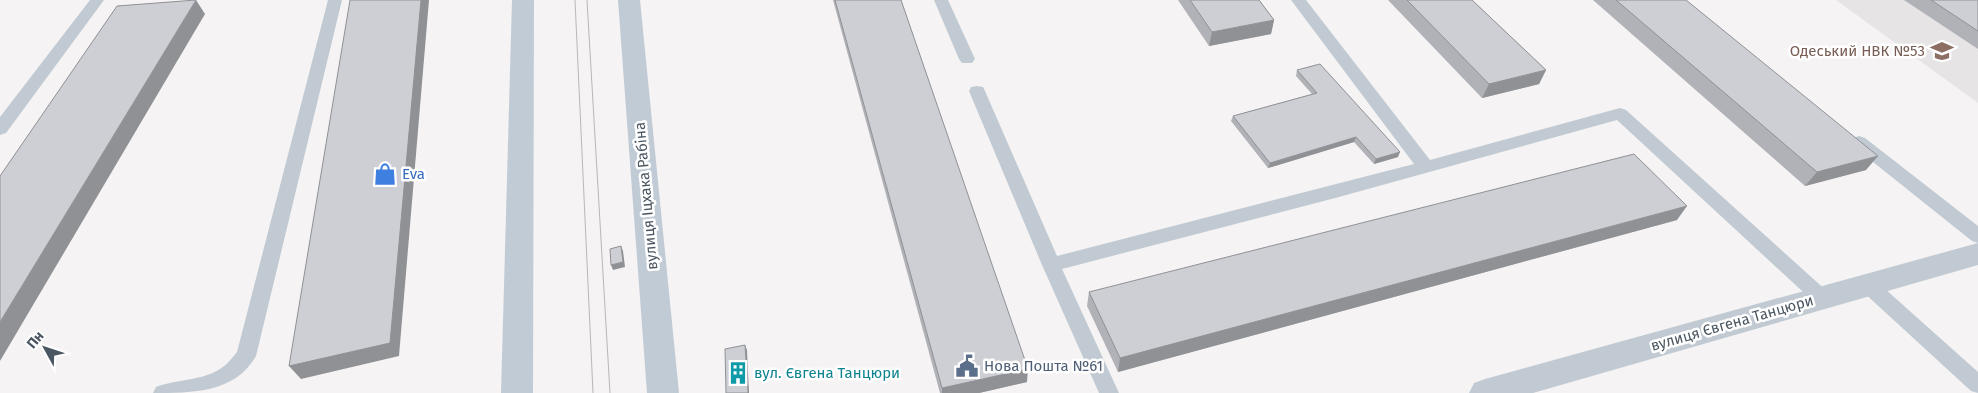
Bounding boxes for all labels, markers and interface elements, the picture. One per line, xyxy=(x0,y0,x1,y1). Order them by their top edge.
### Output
school or university icon: Одеський НВК №53 xyxy=(1929,38,1955,64)
place label: Одеський НВК №53 xyxy=(1790,42,1925,60)
street label: вулиця Іцхака Рабіна xyxy=(631,121,661,271)
shop icon: Eva xyxy=(372,161,398,187)
place label: Eva xyxy=(402,165,425,183)
street label: вулиця Євгена Танцюри xyxy=(1649,291,1815,355)
north arrow xyxy=(20,323,70,373)
text: Пн xyxy=(23,328,48,352)
public building icon: Нова Пошта №61 xyxy=(954,353,980,379)
place label: Нова Пошта №61 xyxy=(984,357,1103,375)
building icon: вул. Євгена Танцюри xyxy=(725,360,751,386)
place label: вул. Євгена Танцюри xyxy=(754,364,900,382)

